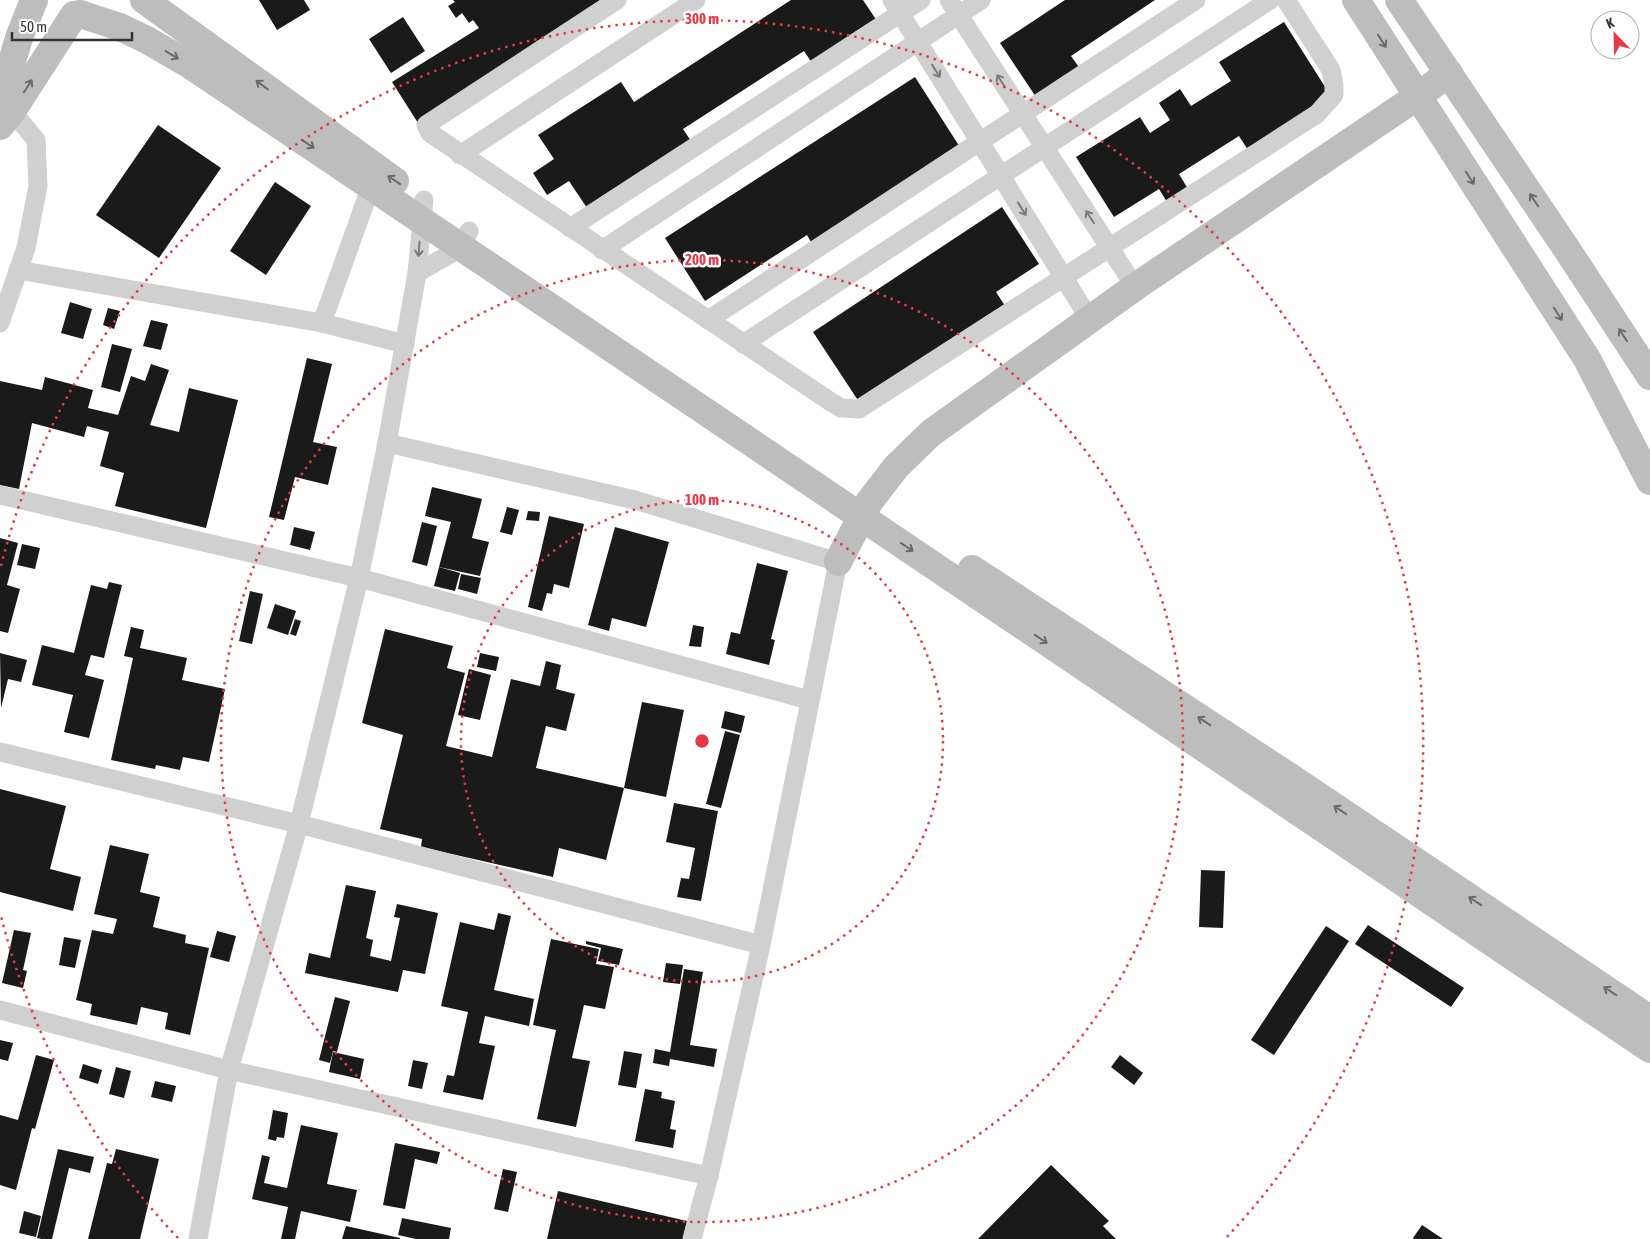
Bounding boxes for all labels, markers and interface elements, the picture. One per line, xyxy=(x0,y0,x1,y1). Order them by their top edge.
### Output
scale bar xyxy=(12,10,132,42)
text: 300 m xyxy=(685,10,719,27)
north arrow xyxy=(1590,10,1640,60)
text: K xyxy=(1604,14,1616,32)
text: 50 m xyxy=(20,18,47,35)
one-way arrow xyxy=(1377,34,1387,48)
one-way arrow xyxy=(164,50,178,60)
one-way arrow xyxy=(932,64,942,78)
one-way arrow xyxy=(996,74,1006,88)
one-way arrow xyxy=(23,80,33,94)
one-way arrow xyxy=(255,80,269,90)
one-way arrow xyxy=(300,139,314,149)
one-way arrow xyxy=(1465,170,1475,184)
one-way arrow xyxy=(387,175,401,185)
one-way arrow xyxy=(1529,193,1539,207)
one-way arrow xyxy=(1017,202,1027,216)
one-way arrow xyxy=(1084,210,1095,224)
one-way arrow xyxy=(414,240,424,256)
text: 200 m xyxy=(685,251,719,268)
one-way arrow xyxy=(1553,307,1563,321)
one-way arrow xyxy=(1618,329,1628,343)
text: 100 m xyxy=(685,491,719,508)
one-way arrow xyxy=(900,542,914,553)
one-way arrow xyxy=(1034,634,1048,644)
one-way arrow xyxy=(1197,716,1211,726)
centre of rings xyxy=(693,732,711,750)
one-way arrow xyxy=(1333,805,1347,815)
one-way arrow xyxy=(1468,896,1482,906)
one-way arrow xyxy=(1603,986,1617,996)

